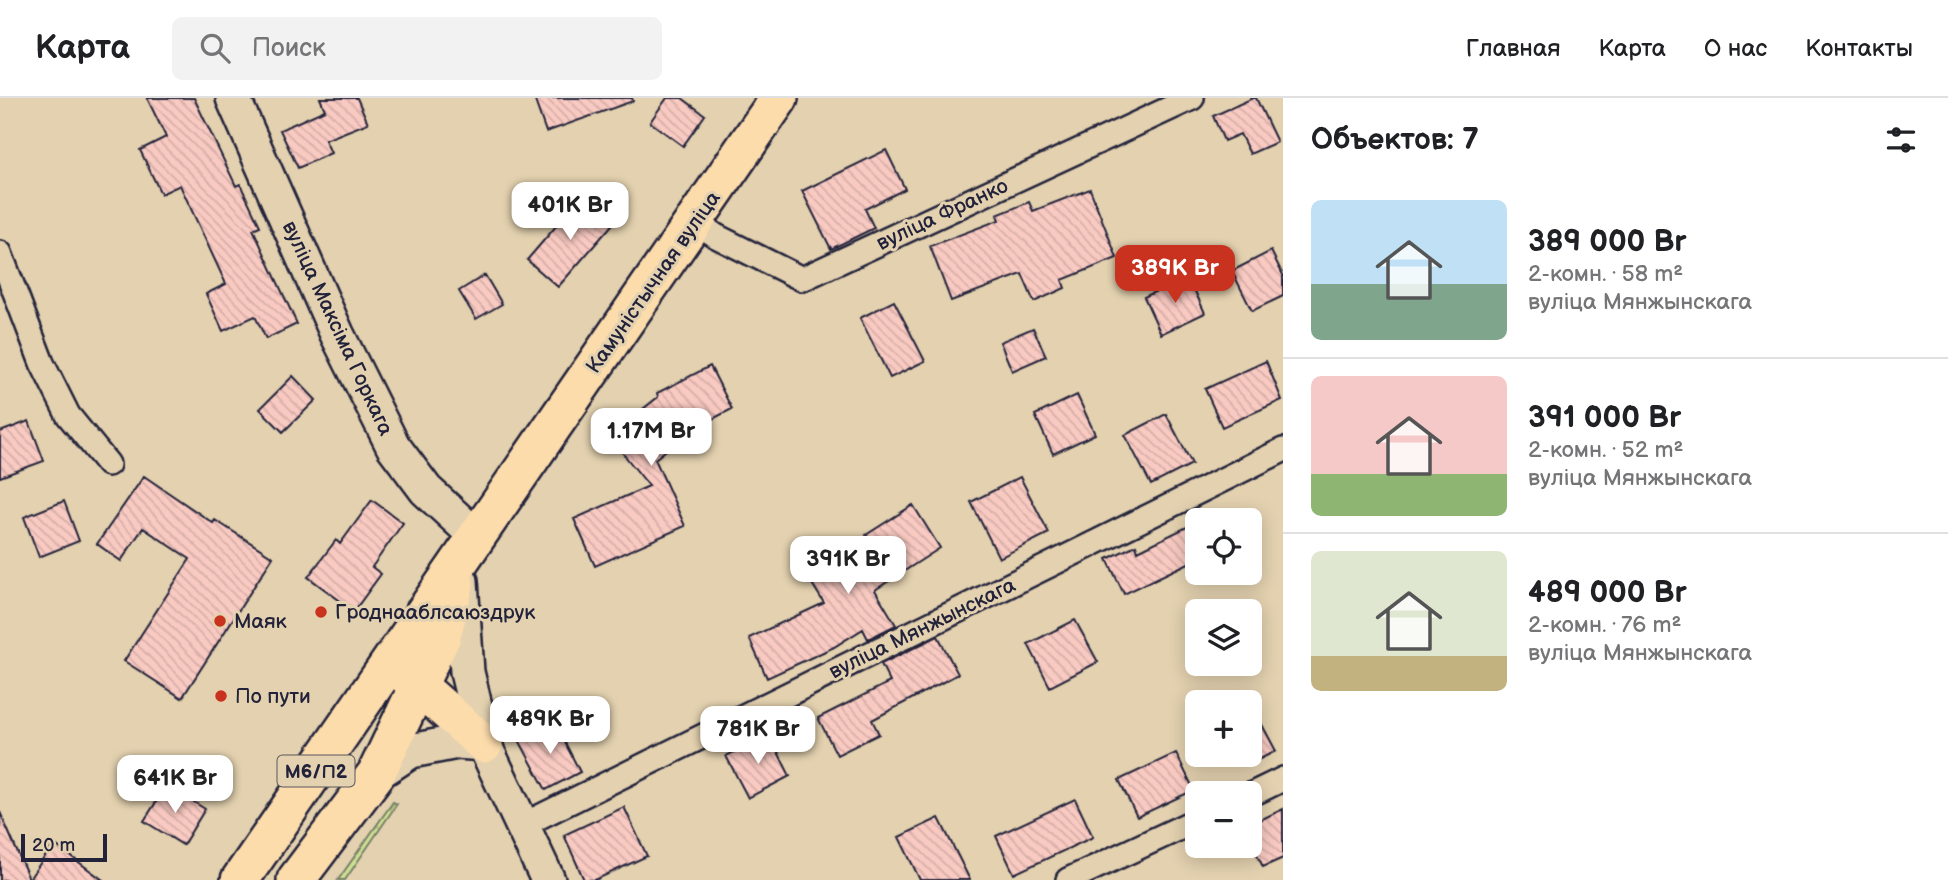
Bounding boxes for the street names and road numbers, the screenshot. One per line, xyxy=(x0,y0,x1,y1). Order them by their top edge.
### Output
street label: вуліца Франко xyxy=(872,173,1012,256)
street label: Камуністычная вуліца xyxy=(581,186,726,378)
street label: вуліца Максіма Горкага xyxy=(277,217,399,440)
street label: вуліца Мянжынскага xyxy=(825,572,1020,685)
road number: М6/П2 xyxy=(278,756,354,786)

